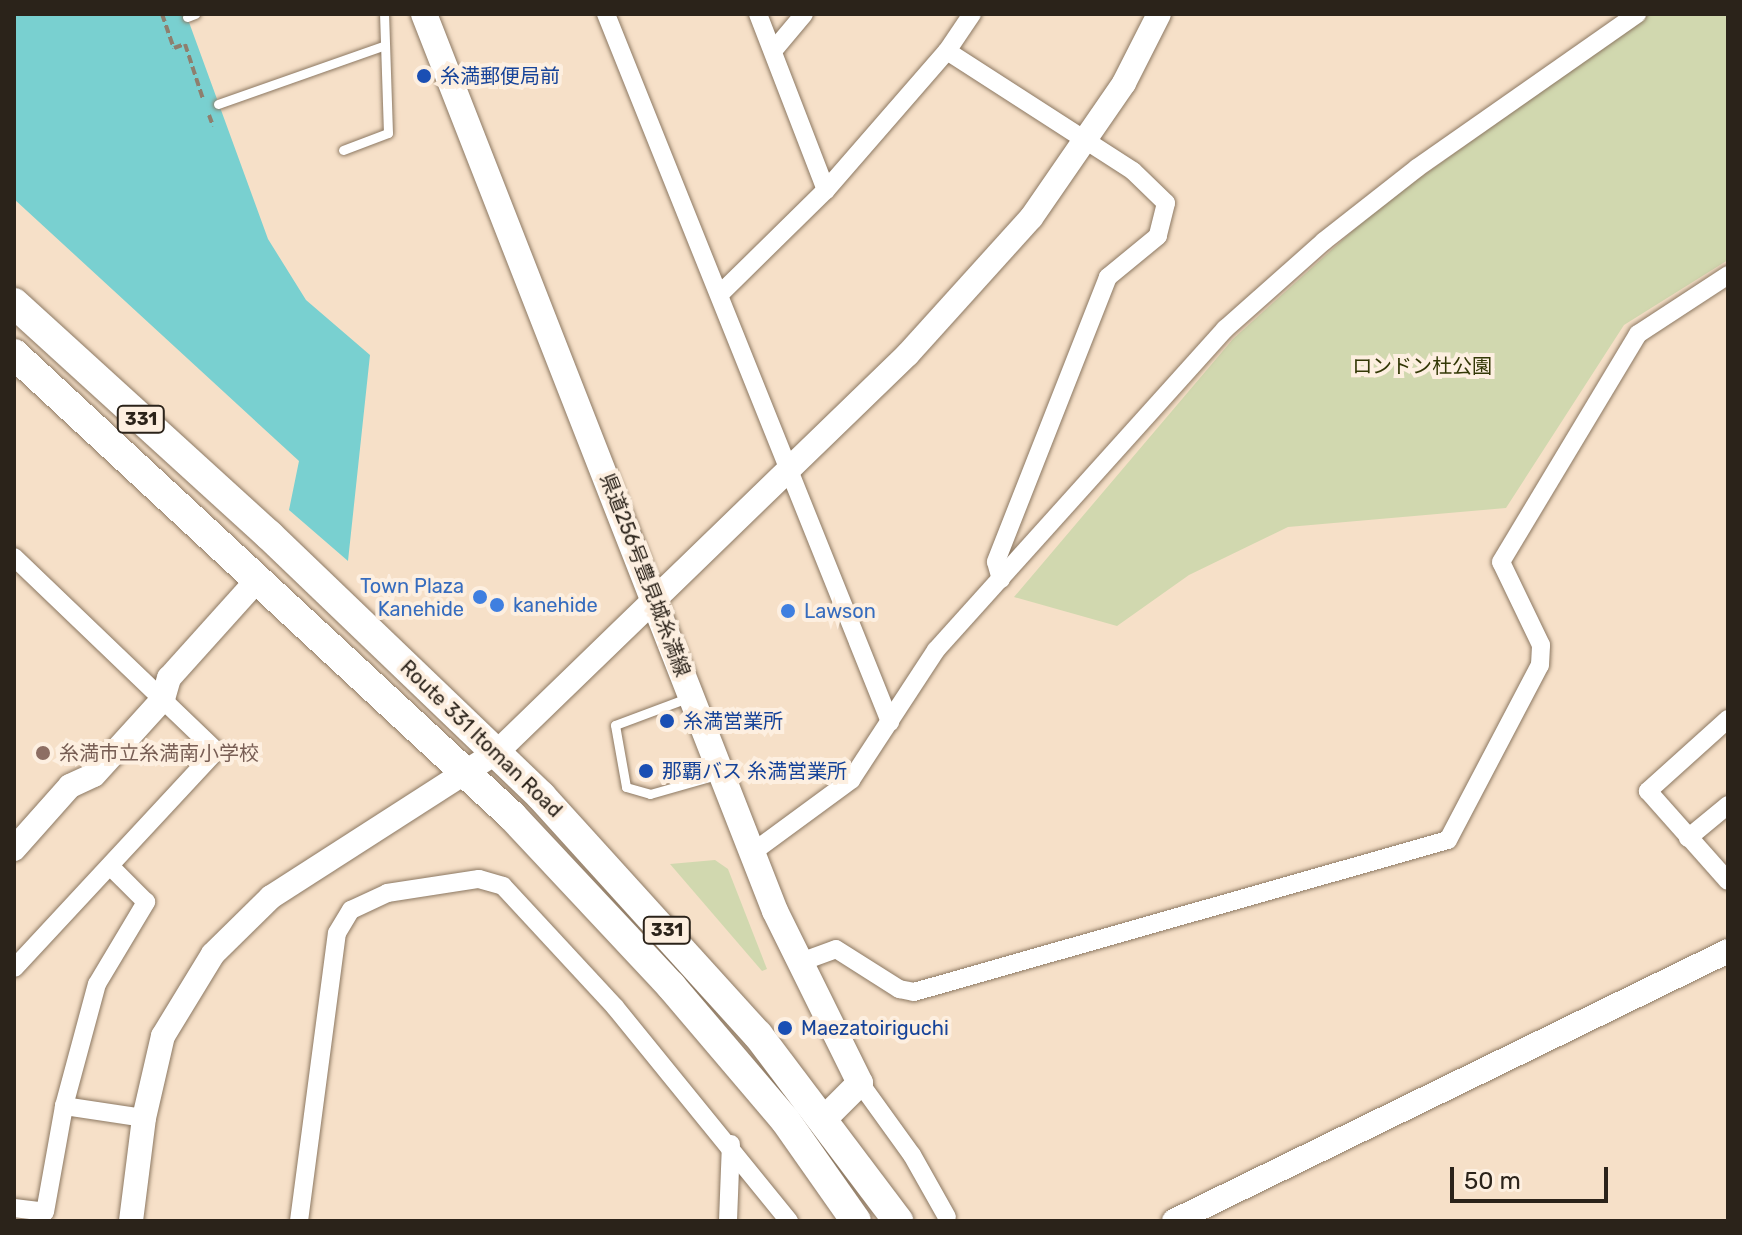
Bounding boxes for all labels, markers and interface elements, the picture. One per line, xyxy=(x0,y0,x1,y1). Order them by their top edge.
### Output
place label: 糸満郵便局前 xyxy=(440,64,560,88)
marker: 糸満郵便局前 xyxy=(415,67,433,85)
park label: ロンドン杜公園 xyxy=(1352,354,1492,378)
road number: 331 xyxy=(115,405,167,433)
street label: 県道256号豊見城糸満線 xyxy=(595,470,695,680)
place label: Town Plaza Kanehide xyxy=(360,574,464,621)
marker: Town Plaza Kanehide xyxy=(471,588,489,606)
place label: kanehide xyxy=(513,593,598,617)
marker: kanehide xyxy=(488,596,506,614)
place label: Lawson xyxy=(804,599,876,623)
marker: Lawson xyxy=(779,602,797,620)
street label: Route 331 Itoman Road xyxy=(395,656,567,822)
place label: 糸満営業所 xyxy=(683,709,783,733)
marker: 糸満営業所 xyxy=(658,712,676,730)
place label: 糸満市立糸満南小学校 xyxy=(59,741,259,765)
marker: 糸満市立糸満南小学校 xyxy=(34,744,52,762)
place label: 那覇バス 糸満営業所 xyxy=(662,759,847,783)
marker: 那覇バス 糸満営業所 xyxy=(637,762,655,780)
road number: 331 xyxy=(641,916,693,944)
place label: Maezatoiriguchi xyxy=(801,1016,949,1040)
marker: Maezatoiriguchi xyxy=(776,1019,794,1037)
scale bar xyxy=(1454,1151,1612,1201)
text: 50 m xyxy=(1464,1167,1521,1195)

